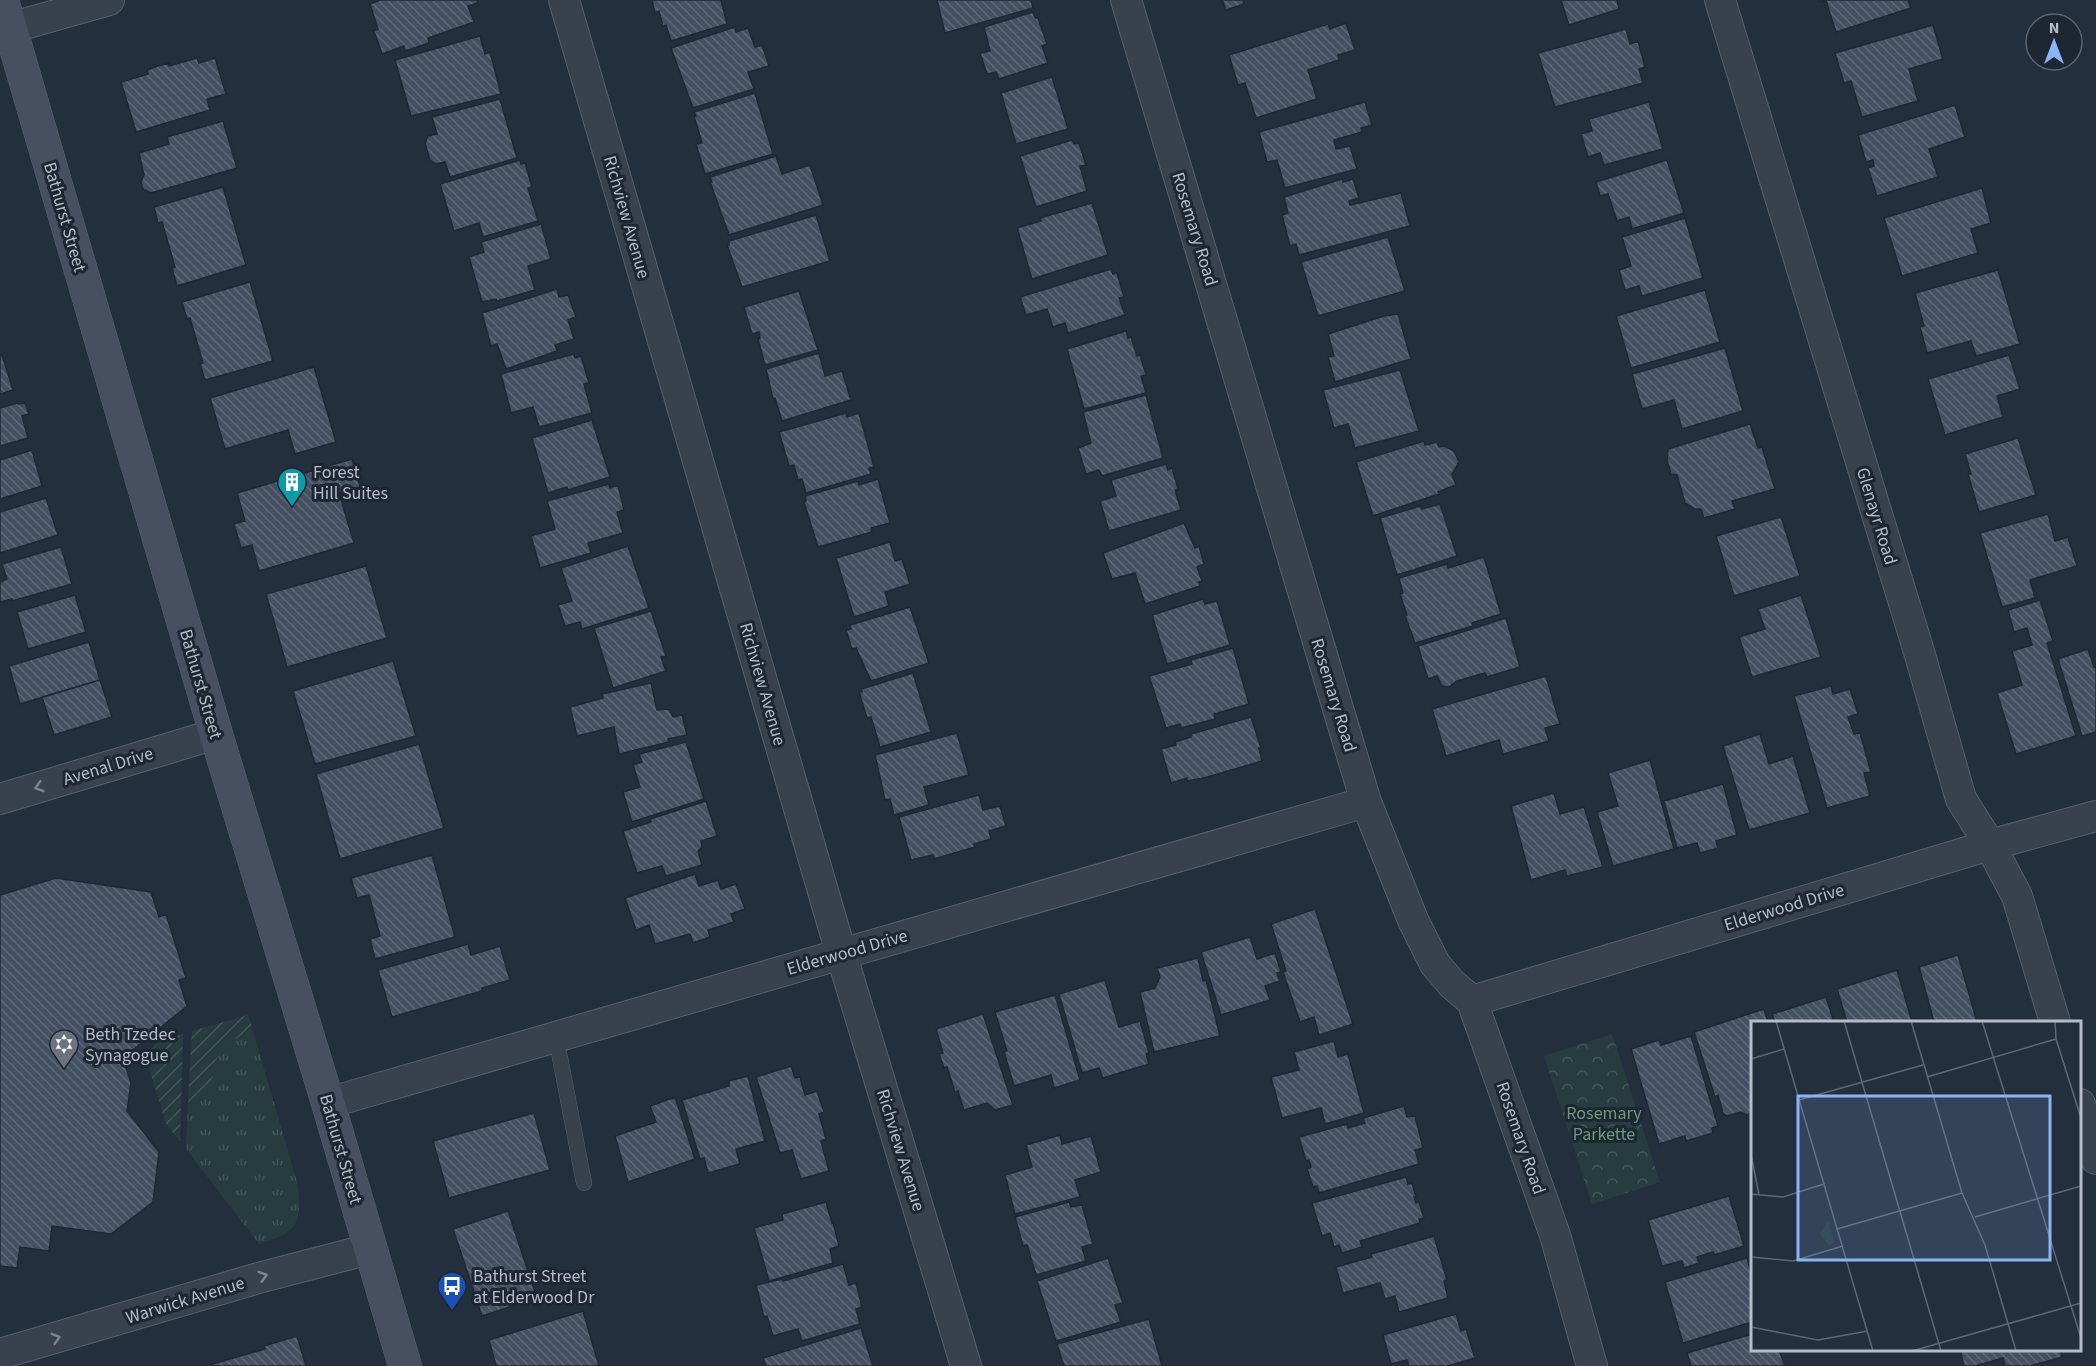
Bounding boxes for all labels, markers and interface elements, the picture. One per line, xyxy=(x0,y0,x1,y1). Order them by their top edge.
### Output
north arrow xyxy=(2024,12,2084,72)
text: N xyxy=(2049,17,2059,39)
street label: Richview Avenue xyxy=(597,153,656,281)
street label: Bathurst Street xyxy=(37,159,92,275)
street label: Rosemary Road xyxy=(1165,169,1224,289)
place label: Forest Hill Suites xyxy=(313,460,388,506)
street label: Glenayr Road xyxy=(1850,464,1903,568)
building icon: Forest Hill Suites xyxy=(276,466,308,508)
street label: Richview Avenue xyxy=(733,620,792,748)
street label: Bathurst Street xyxy=(173,626,228,742)
street label: Rosemary Road xyxy=(1304,635,1363,755)
street label: Avenal Drive xyxy=(60,741,156,792)
one-way arrow xyxy=(34,780,45,792)
street label: Elderwood Drive xyxy=(1721,877,1847,938)
street label: Elderwood Drive xyxy=(784,923,911,982)
inset map xyxy=(1751,1021,2081,1351)
place label: Beth Tzedec Synagogue xyxy=(85,1022,176,1068)
synagogue icon: Beth Tzedec Synagogue xyxy=(48,1028,80,1070)
street label: Rosemary Road xyxy=(1490,1078,1551,1198)
street label: Richview Avenue xyxy=(870,1086,931,1214)
street label: Bathurst Street xyxy=(313,1091,368,1207)
park label: Rosemary Parkette xyxy=(1566,1101,1642,1147)
place label: Bathurst Street at Elderwood Dr xyxy=(473,1264,595,1310)
bus stop icon: Bathurst Street at Elderwood Dr xyxy=(436,1270,468,1312)
street label: Warwick Avenue xyxy=(123,1271,248,1330)
one-way arrow xyxy=(258,1271,268,1284)
one-way arrow xyxy=(50,1333,61,1345)

